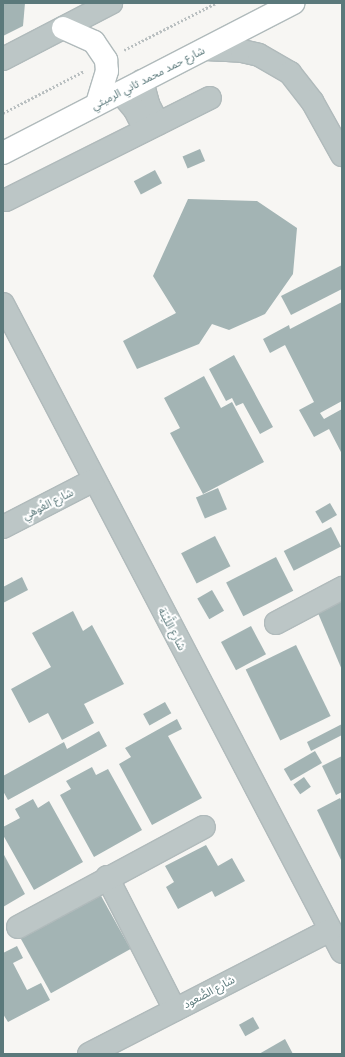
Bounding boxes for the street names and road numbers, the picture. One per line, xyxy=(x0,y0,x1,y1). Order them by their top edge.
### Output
street label: شارع حمد محمد ثاني الرميثي xyxy=(89,44,207,112)
street label: شارع الغُوهي xyxy=(20,486,76,522)
street label: شارع اللَّيْنَة xyxy=(155,605,189,653)
street label: شارع الصُّعود xyxy=(181,973,237,1011)

